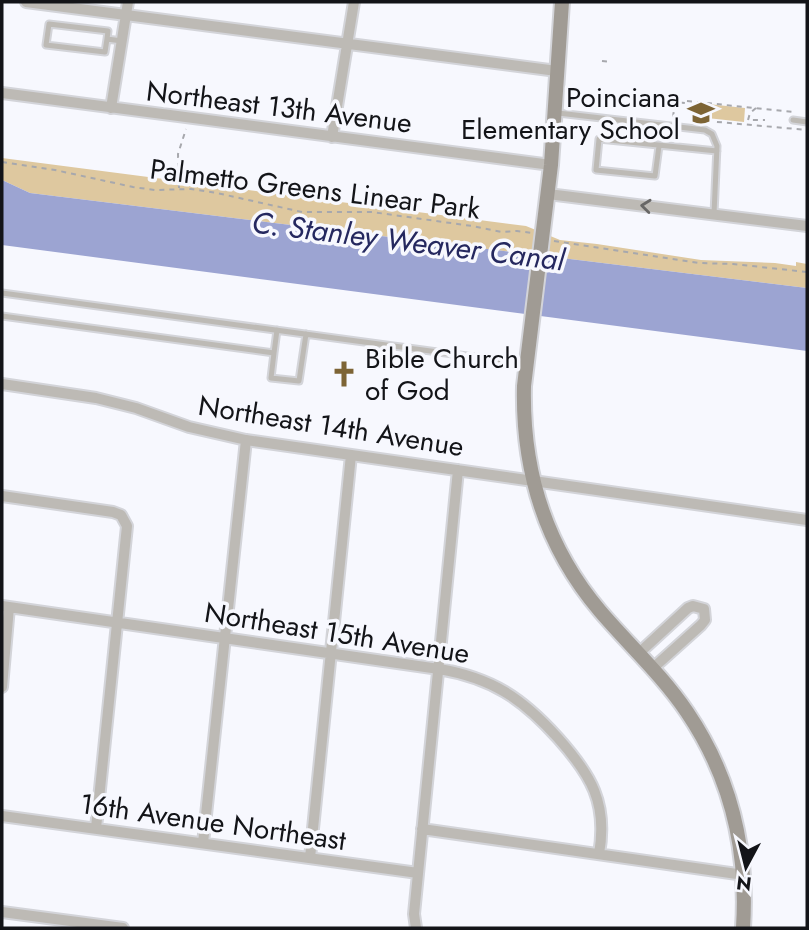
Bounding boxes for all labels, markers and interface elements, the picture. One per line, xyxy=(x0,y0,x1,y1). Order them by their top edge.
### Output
street label: Northeast 13th Avenue xyxy=(144,70,414,144)
place label: Poinciana Elementary School xyxy=(461,77,680,150)
school or university icon: Poinciana Elementary School xyxy=(686,98,716,128)
street label: Palmetto Greens Linear Park xyxy=(148,148,483,230)
one-way arrow xyxy=(640,199,652,214)
water label: C. Stanley Weaver Canal xyxy=(249,200,568,282)
place label: Bible Church of God xyxy=(365,338,519,411)
church icon: Bible Church of God xyxy=(329,359,359,389)
street label: Northeast 14th Avenue xyxy=(195,385,467,467)
street label: Northeast 15th Avenue xyxy=(202,592,472,674)
street label: 16th Avenue Northeast xyxy=(77,783,349,861)
north arrow xyxy=(711,832,781,902)
text: N xyxy=(735,869,753,898)

